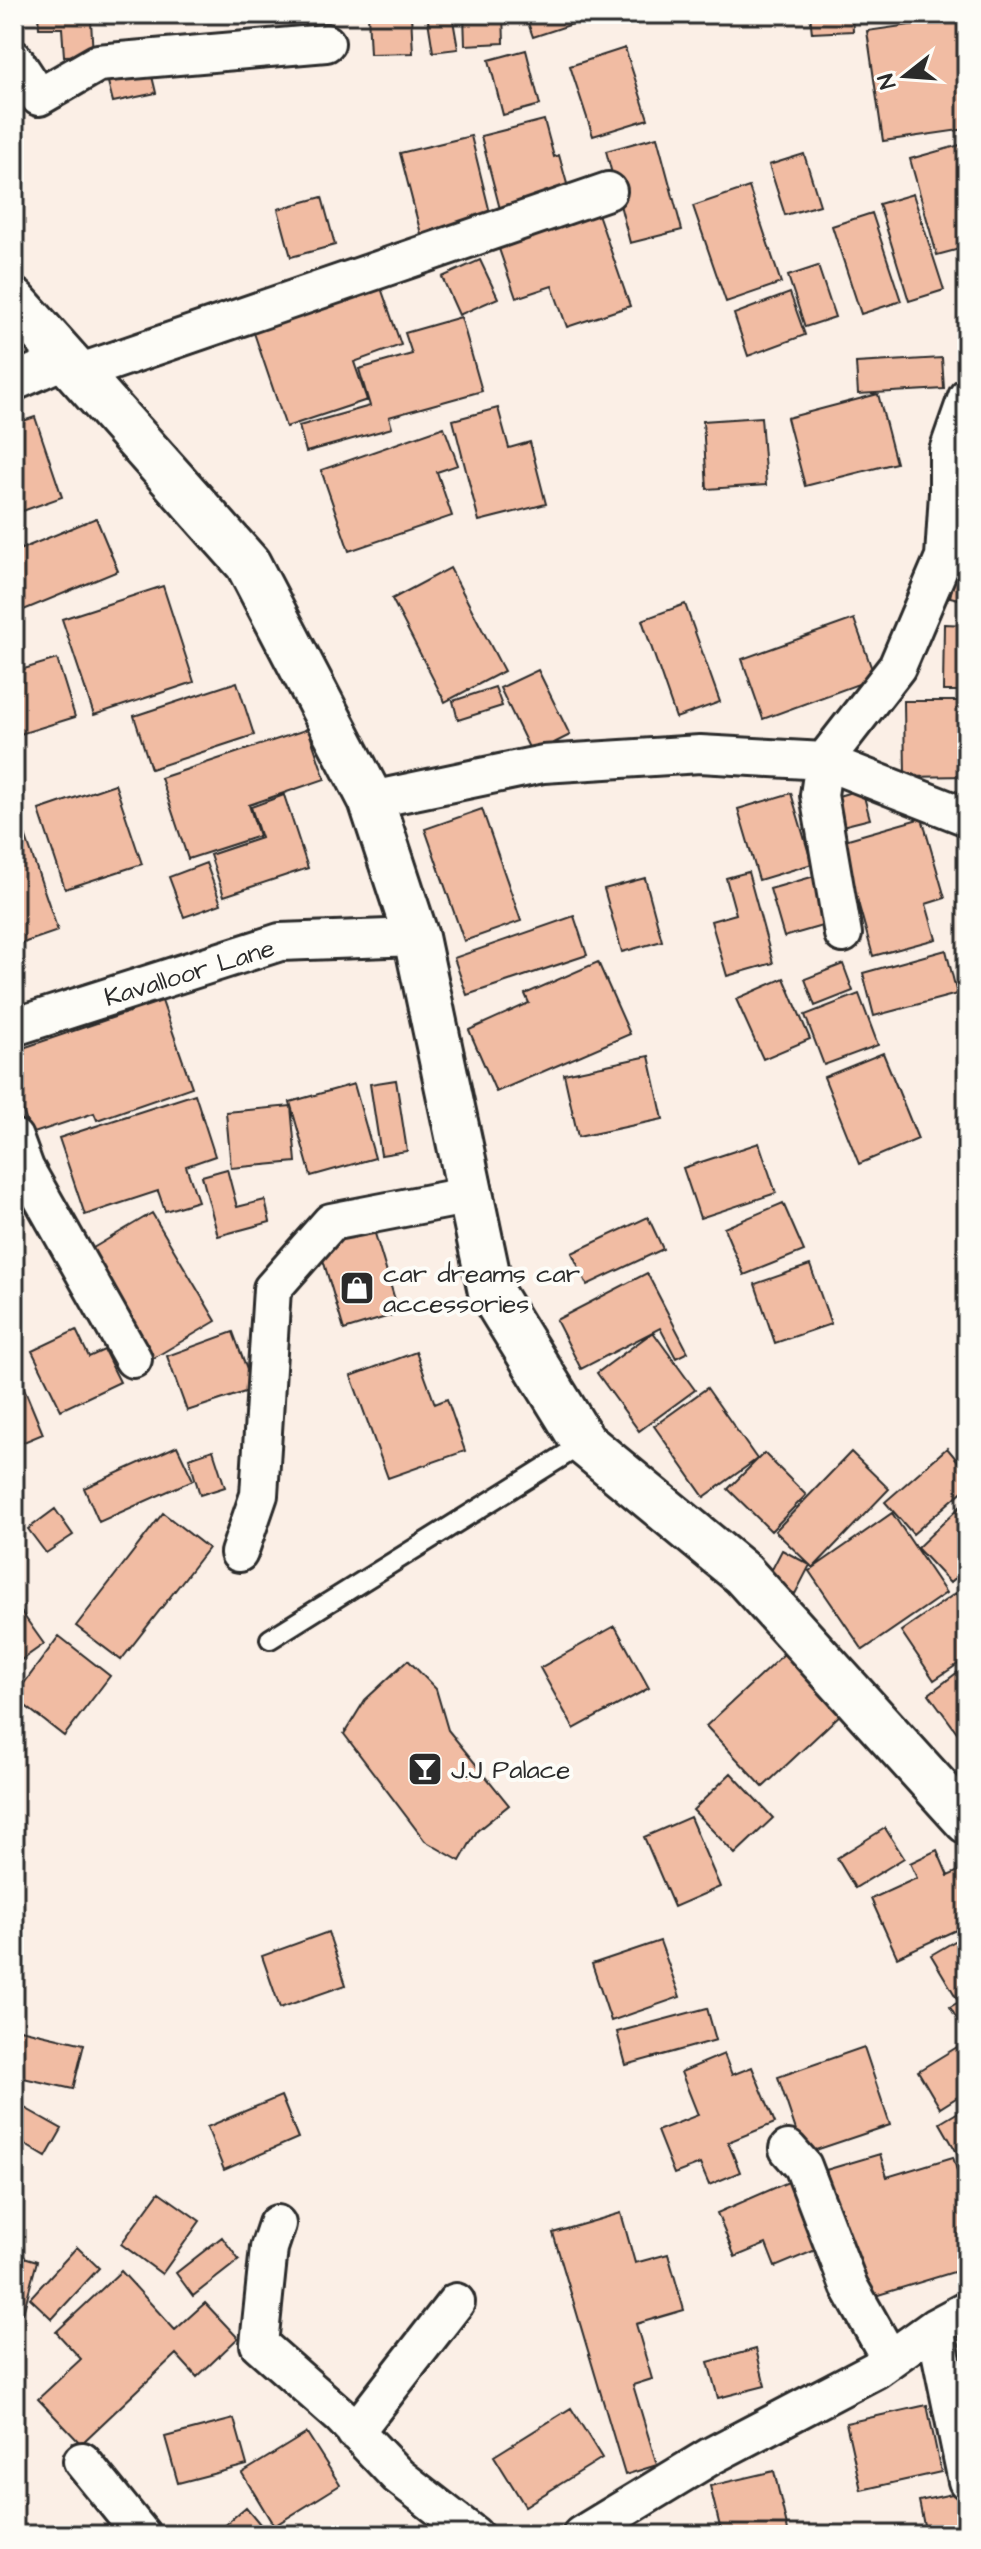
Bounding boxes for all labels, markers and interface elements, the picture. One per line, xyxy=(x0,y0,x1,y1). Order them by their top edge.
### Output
north arrow xyxy=(865,36,945,116)
text: N xyxy=(870,70,904,93)
street label: Kavalloor Lane xyxy=(100,930,279,1016)
place label: car dreams car accessories xyxy=(383,1256,580,1322)
shop icon: car dreams car accessories xyxy=(338,1269,376,1307)
bar icon: J.J Palace xyxy=(406,1750,444,1788)
place label: J.J Palace xyxy=(451,1752,570,1788)

